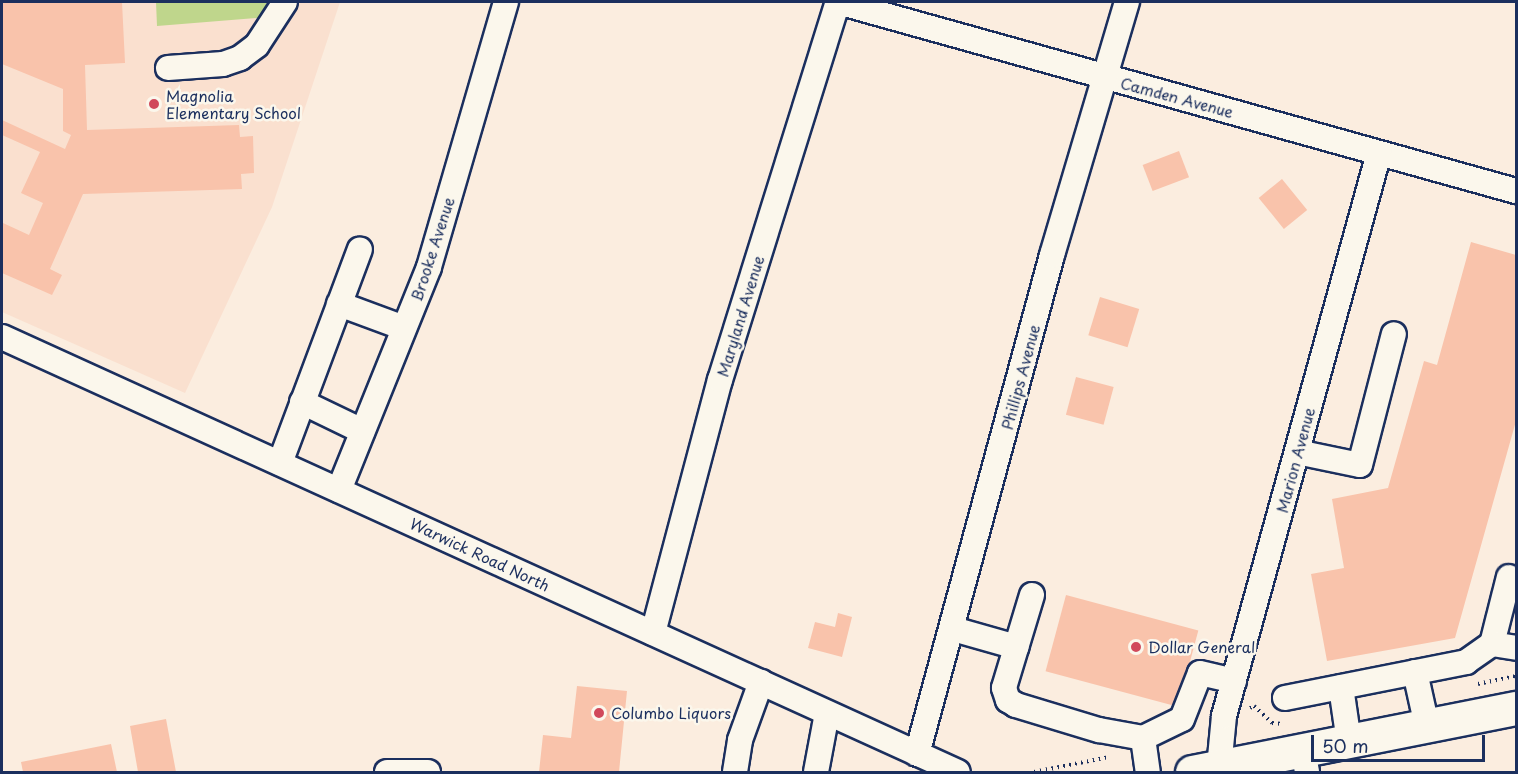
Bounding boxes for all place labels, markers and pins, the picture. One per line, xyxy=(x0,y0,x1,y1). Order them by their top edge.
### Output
place label: Magnolia Elementary School xyxy=(166,86,301,121)
marker: Magnolia Elementary School xyxy=(147,97,161,111)
place label: Dollar General xyxy=(1148,638,1256,656)
marker: Dollar General xyxy=(1129,640,1143,654)
place label: Columbo Liquors xyxy=(611,704,731,722)
marker: Columbo Liquors xyxy=(592,706,606,720)

